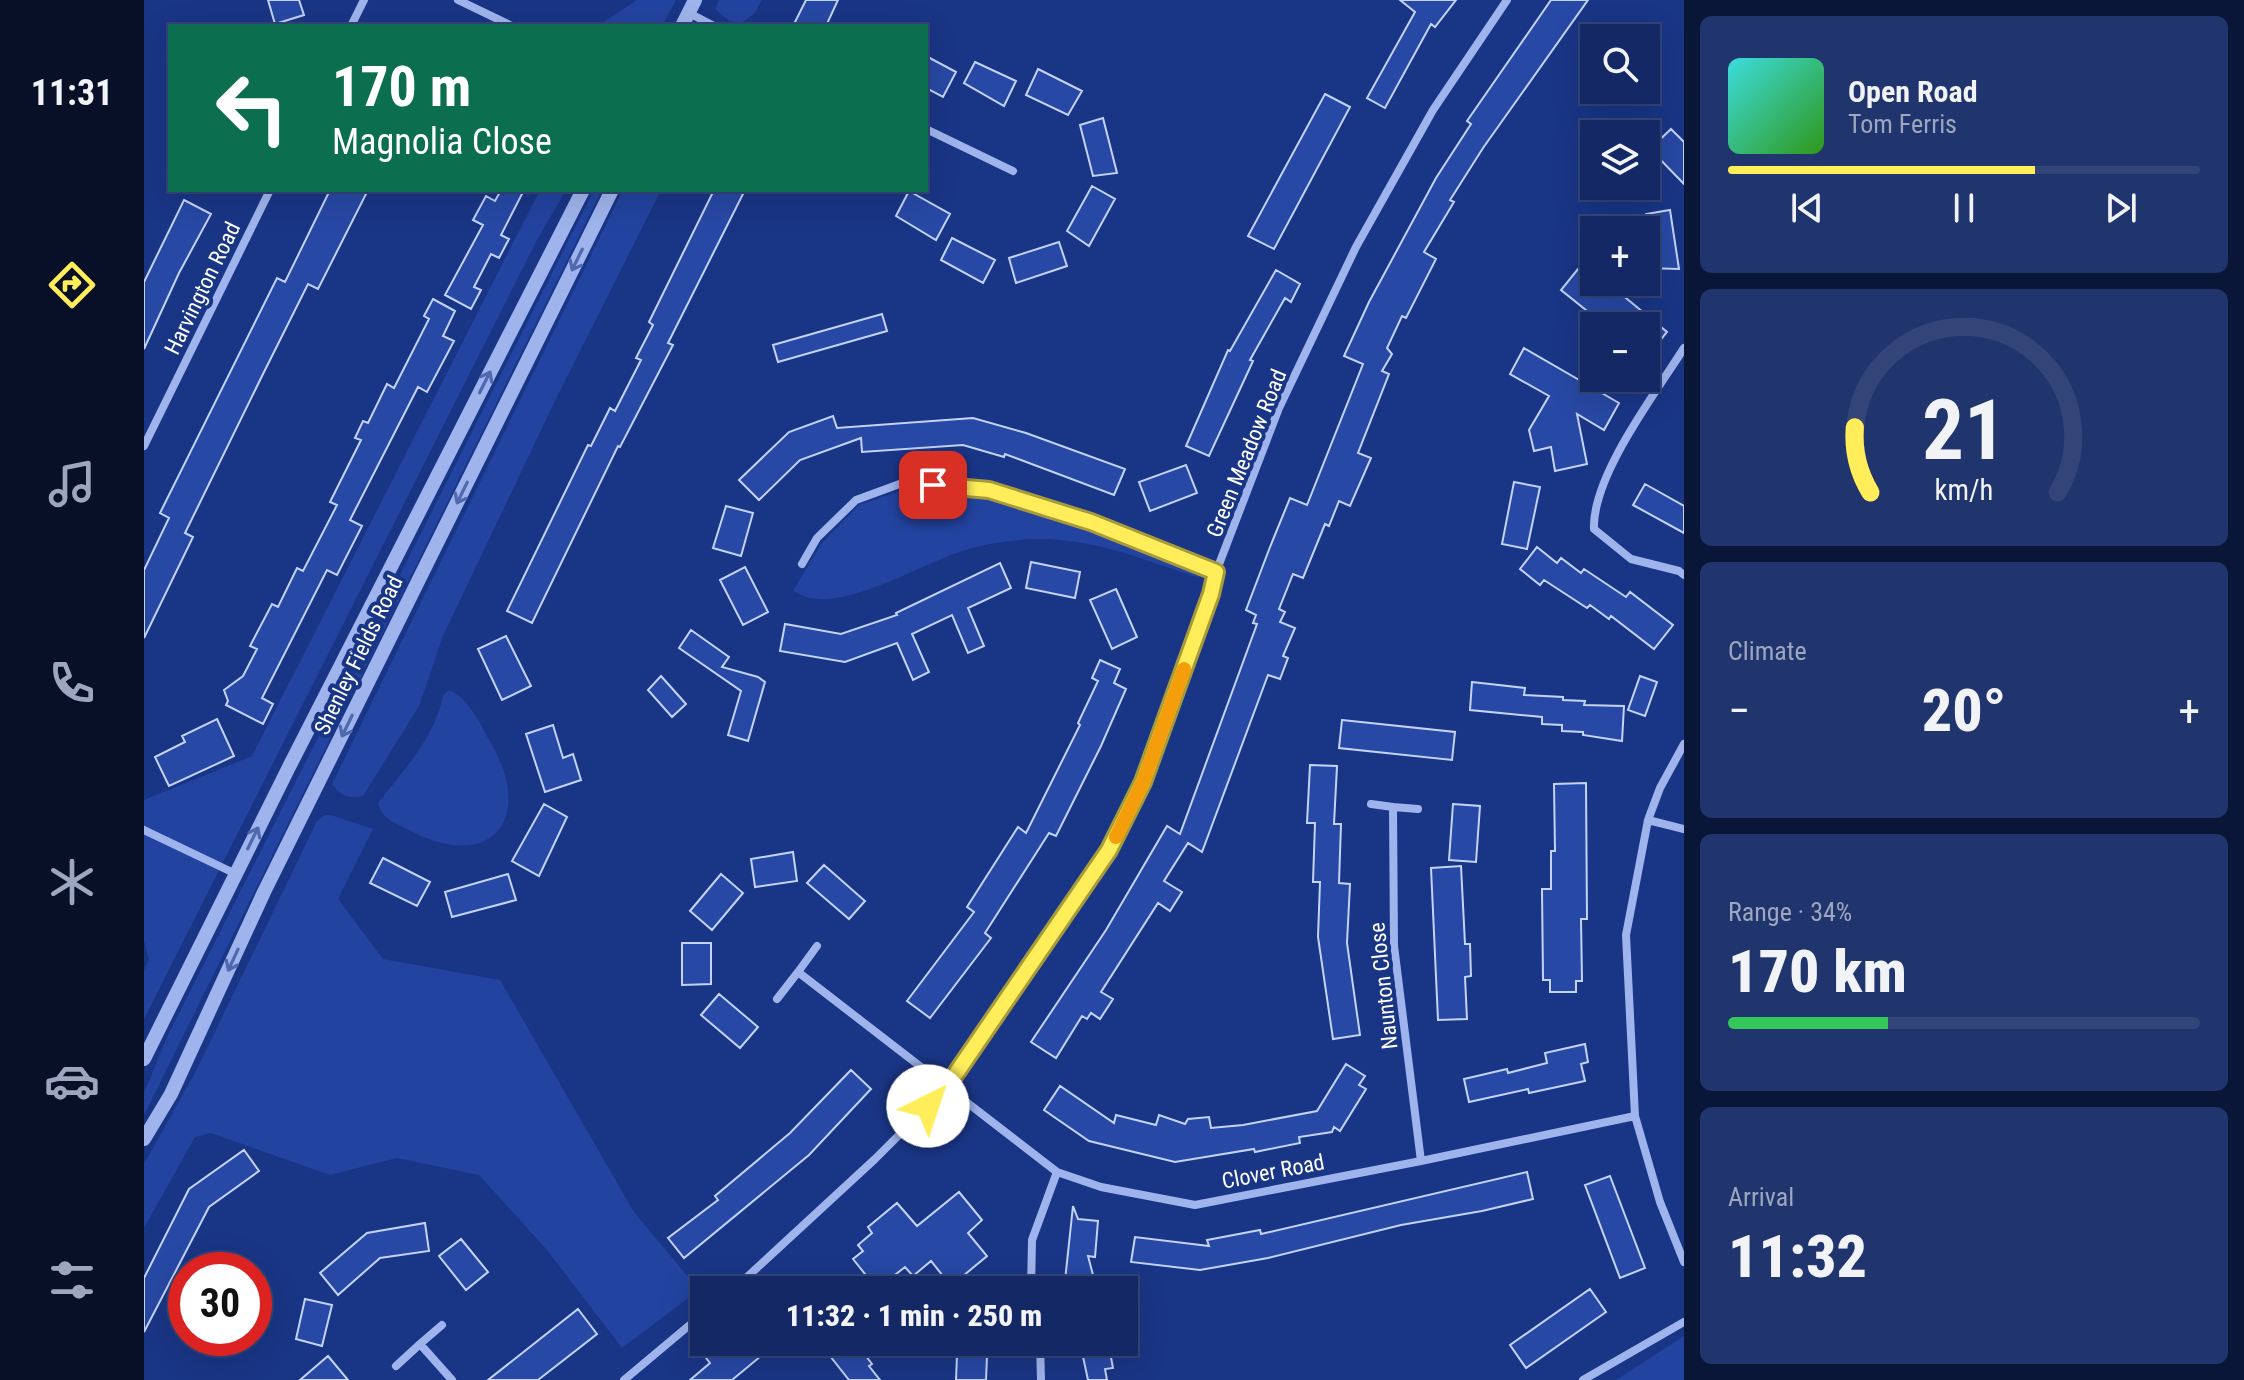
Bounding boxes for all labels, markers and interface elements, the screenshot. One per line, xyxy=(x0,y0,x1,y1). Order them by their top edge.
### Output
map controls xyxy=(1580,24,1660,392)
button: search xyxy=(1580,24,1660,104)
text: 170 m xyxy=(332,54,471,120)
icon: left xyxy=(200,56,304,160)
text: 11:31 xyxy=(31,72,113,114)
text: Open Road xyxy=(1848,74,1978,109)
text: Tom Ferris xyxy=(1848,109,1957,139)
button: layers xyxy=(1580,120,1660,200)
text: Magnolia Close xyxy=(332,121,552,163)
icon: previous xyxy=(1785,186,1829,230)
icon: pause xyxy=(1942,186,1986,230)
icon: next xyxy=(2099,186,2143,230)
button: + xyxy=(1580,216,1660,296)
street label: Harvington Road xyxy=(160,218,245,359)
one-way arrow xyxy=(569,247,585,271)
icon: directions xyxy=(44,257,100,313)
button: − xyxy=(1580,312,1660,392)
street label: Green Meadow Road xyxy=(1201,366,1292,541)
one-way arrow xyxy=(478,371,494,394)
text: 21 xyxy=(1922,382,2006,479)
pin xyxy=(899,451,967,519)
icon: music xyxy=(44,456,100,512)
icon: arrive xyxy=(911,463,955,507)
text: km/h xyxy=(1935,473,1993,507)
one-way arrow xyxy=(454,481,469,505)
street label: Shenley Fields Road xyxy=(309,572,408,739)
text: Climate xyxy=(1728,636,1807,666)
icon: phone xyxy=(44,655,100,711)
text: 20° xyxy=(1922,675,2006,746)
text: − xyxy=(1728,685,1750,737)
text: + xyxy=(2178,685,2200,737)
one-way arrow xyxy=(339,714,354,738)
one-way arrow xyxy=(246,827,261,851)
icon: climate xyxy=(44,854,100,910)
text: Range · 34% xyxy=(1728,897,1852,927)
street label: Naunton Close xyxy=(1364,921,1403,1051)
text: 170 km xyxy=(1728,936,1907,1007)
one-way arrow xyxy=(225,947,240,971)
icon: car xyxy=(44,1053,100,1109)
position arrow xyxy=(886,1064,970,1148)
street label: Clover Road xyxy=(1220,1149,1326,1194)
text: Arrival xyxy=(1728,1182,1794,1212)
text: 11:32 xyxy=(1728,1221,1867,1292)
icon: filters xyxy=(44,1252,100,1308)
speed limit sign: 30 xyxy=(168,1252,272,1356)
text: 11:32 · 1 min · 250 m xyxy=(786,1298,1042,1333)

